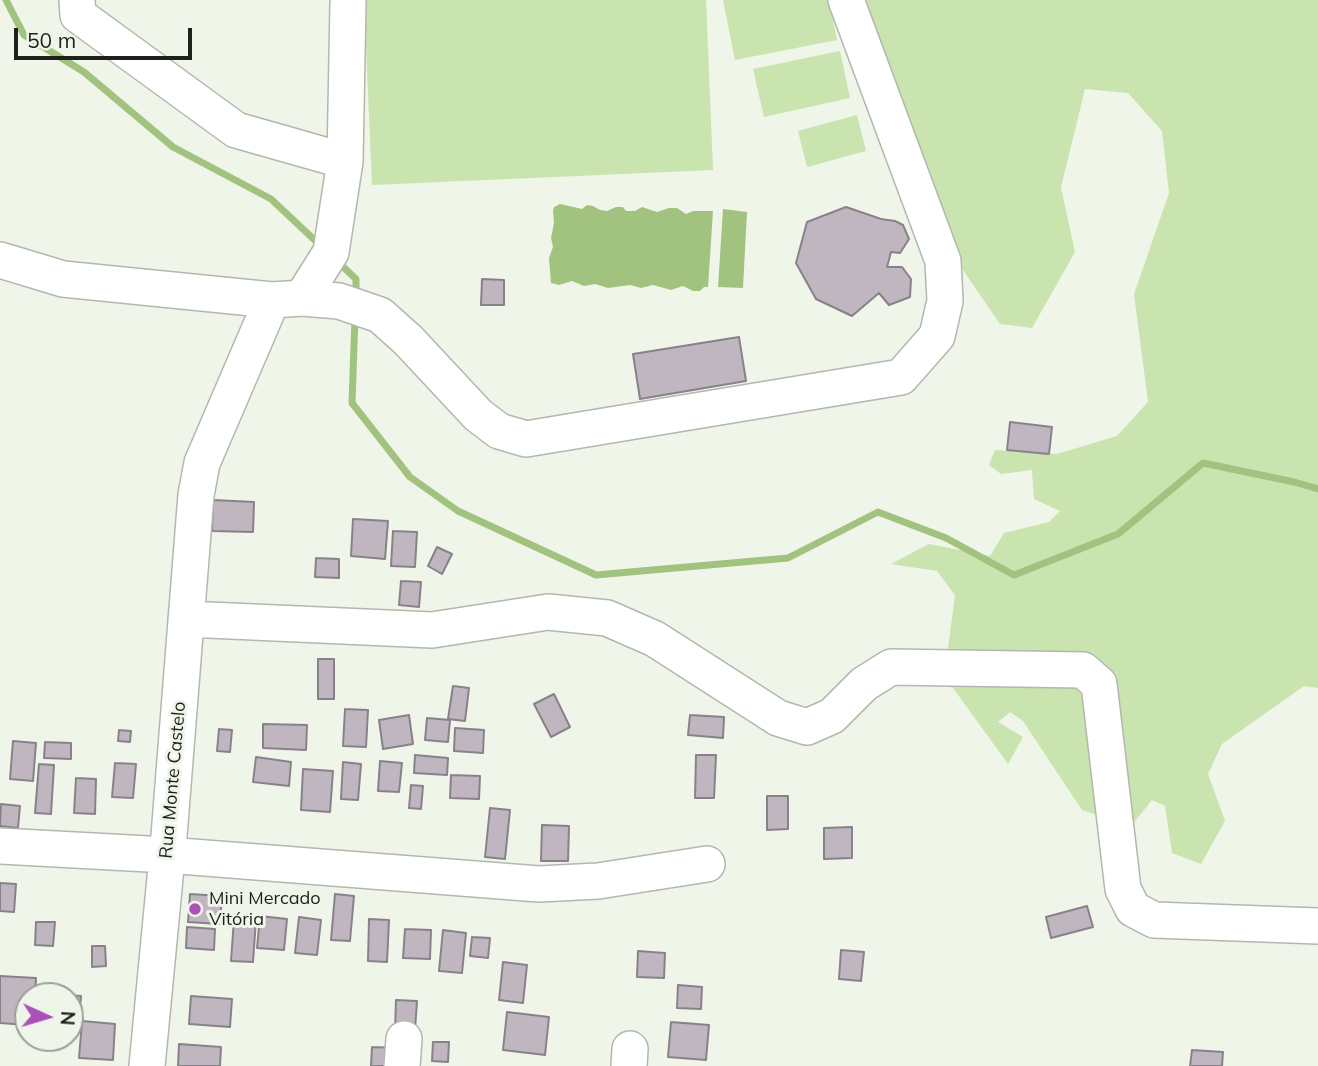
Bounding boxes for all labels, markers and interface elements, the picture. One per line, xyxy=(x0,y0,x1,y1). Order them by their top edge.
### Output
scale bar xyxy=(18,14,196,58)
text: 50 m xyxy=(27,27,76,53)
street label: Rua Monte Castelo xyxy=(155,701,191,859)
place label: Mini Mercado Vitória xyxy=(209,888,321,930)
marker: Mini Mercado Vitória xyxy=(187,901,203,917)
north arrow xyxy=(14,982,84,1052)
text: N xyxy=(55,1010,80,1026)

